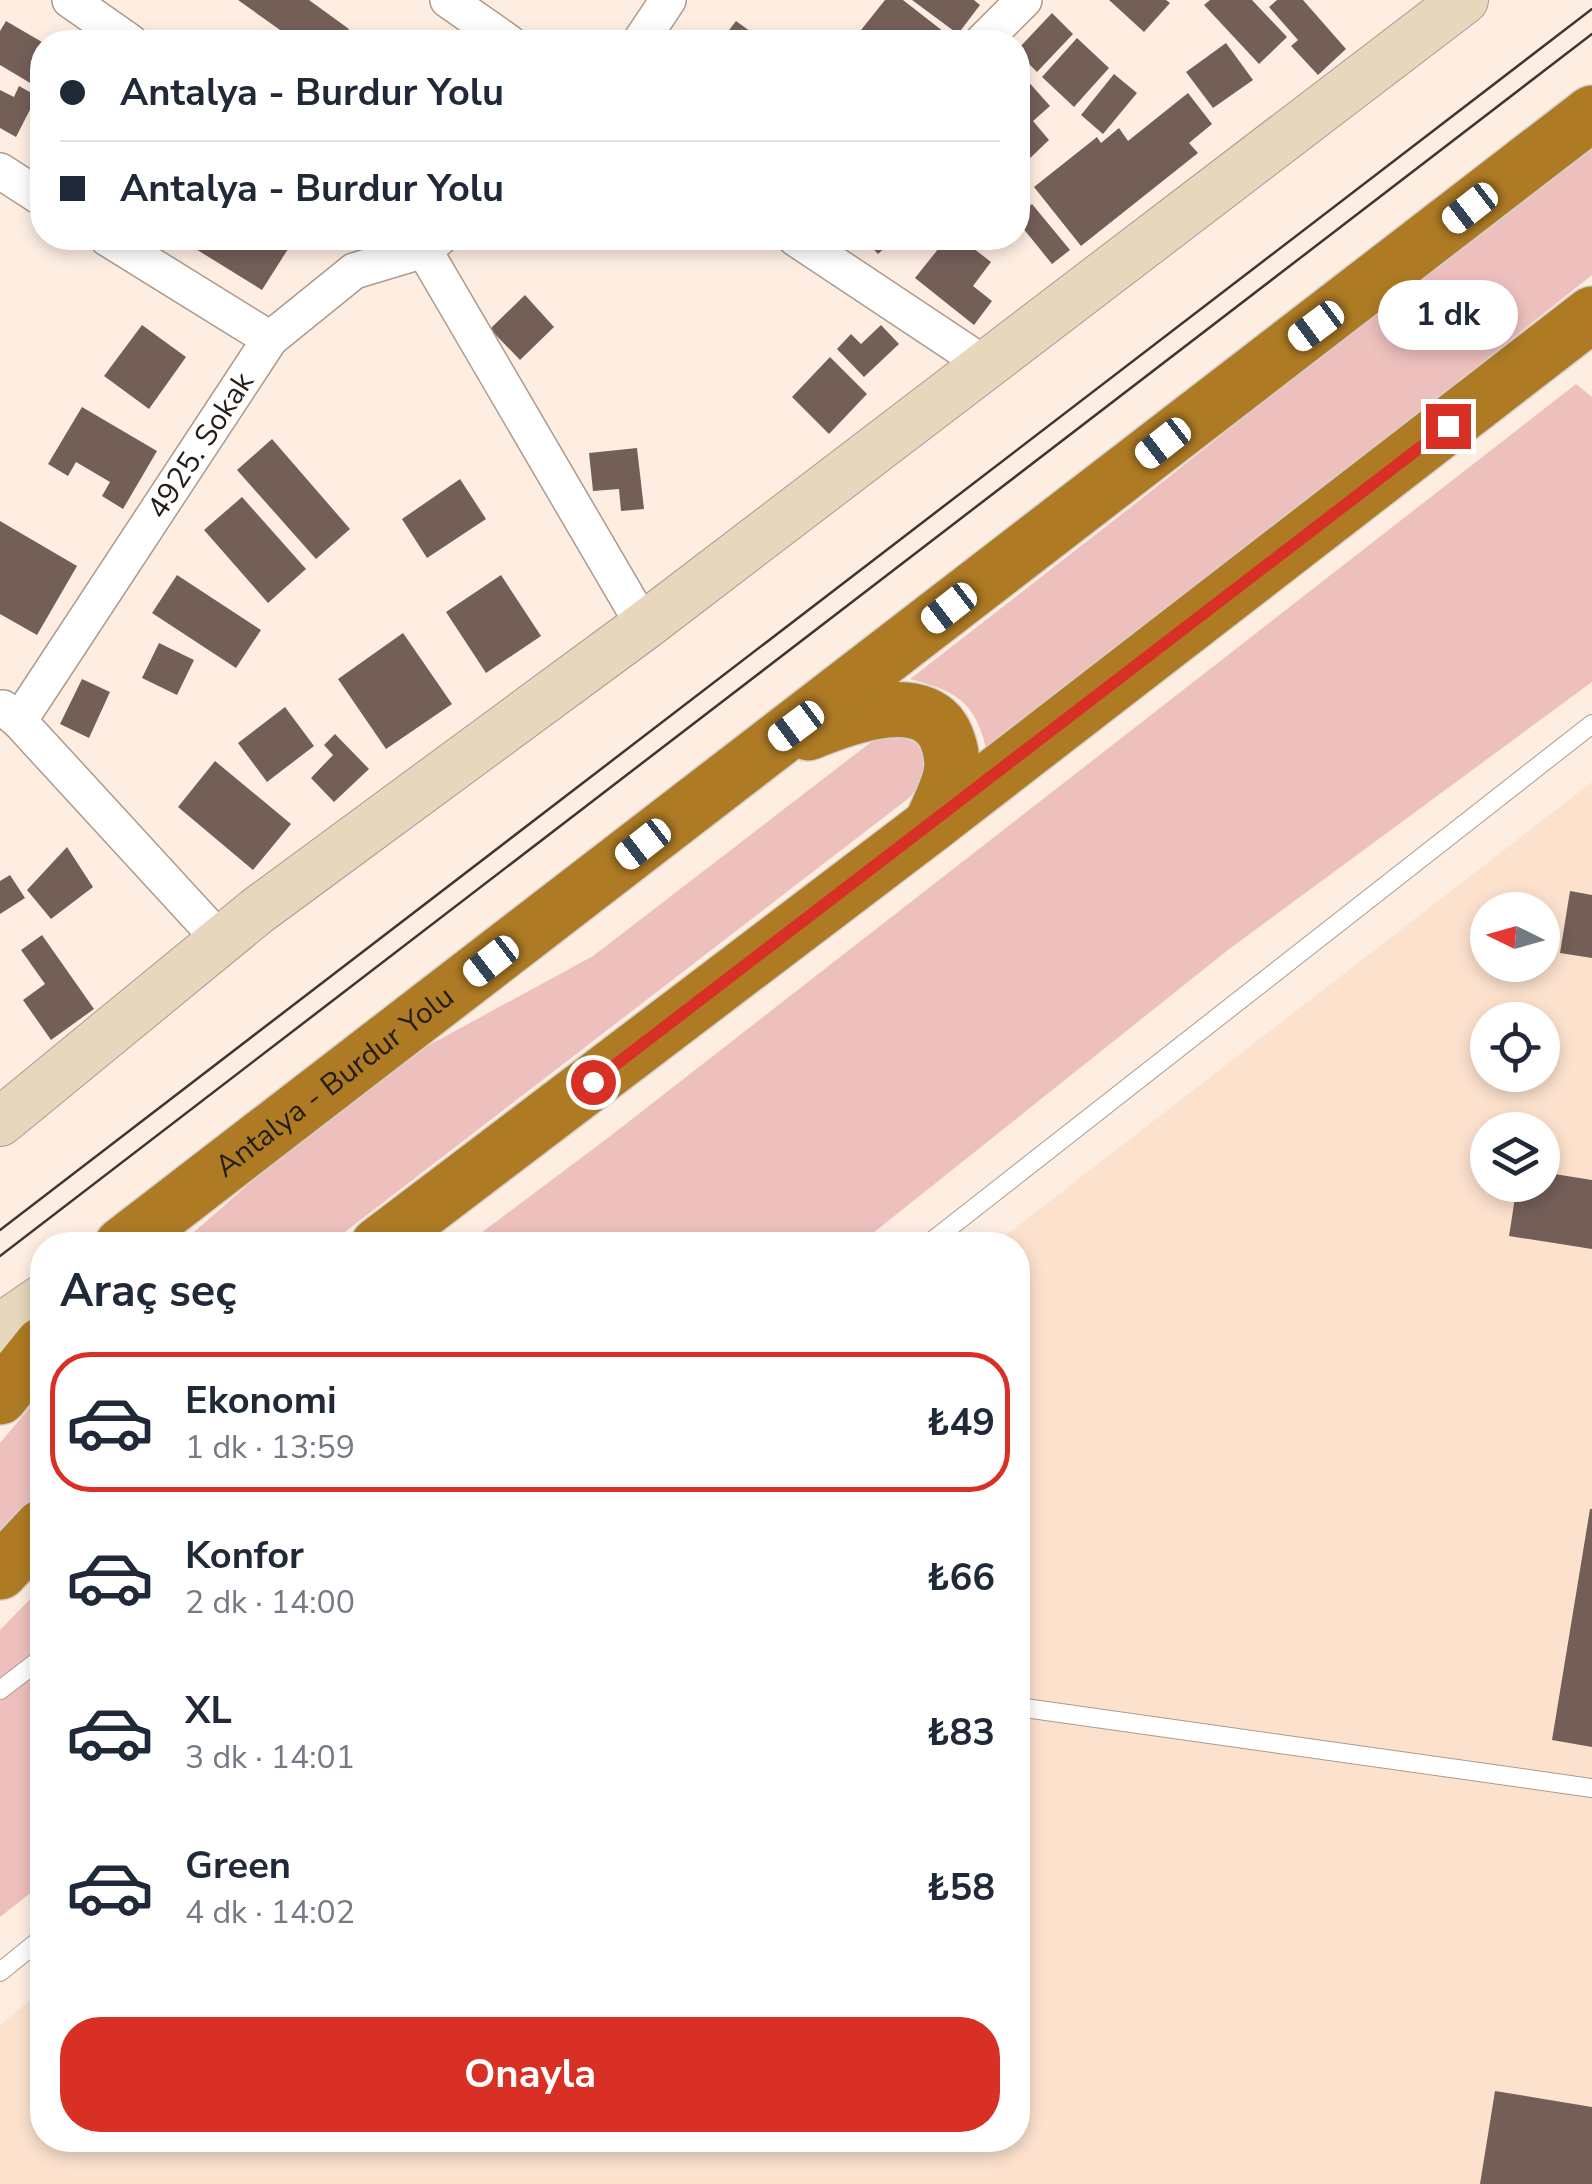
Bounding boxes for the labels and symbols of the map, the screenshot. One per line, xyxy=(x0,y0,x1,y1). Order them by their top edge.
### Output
car xyxy=(1437,178,1503,238)
callout: 1 dk xyxy=(1378,281,1518,351)
car xyxy=(1283,296,1349,356)
street label: 4925. Sokak xyxy=(138,363,264,527)
route end xyxy=(1426,404,1471,449)
car xyxy=(1130,413,1196,473)
car xyxy=(916,578,982,638)
car xyxy=(763,696,829,756)
car xyxy=(610,814,676,874)
north arrow xyxy=(1470,892,1560,982)
car xyxy=(458,931,524,991)
street label: Antalya - Burdur Yolu xyxy=(207,977,463,1187)
route start xyxy=(571,1060,616,1105)

